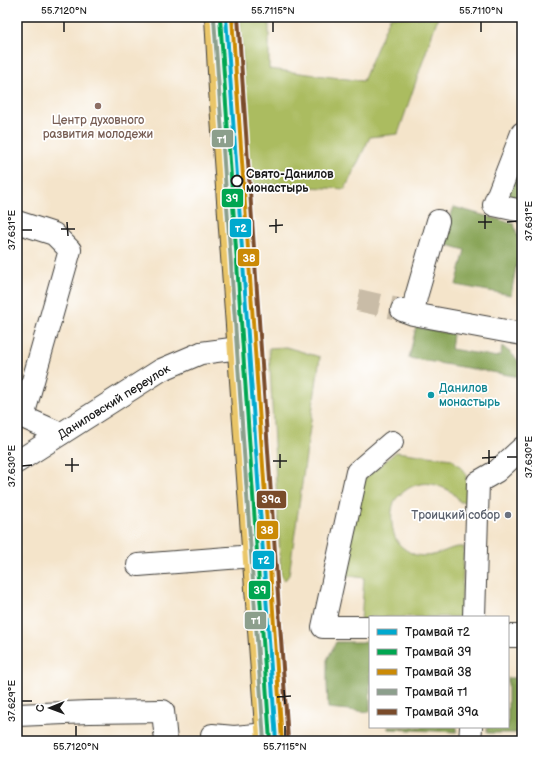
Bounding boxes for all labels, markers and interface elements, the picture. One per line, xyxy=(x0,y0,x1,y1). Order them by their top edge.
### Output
text: 55.7120°N xyxy=(41,5,87,17)
text: 55.7115°N xyxy=(251,5,295,17)
text: 55.7110°N xyxy=(459,5,503,17)
marker: Центр духовного развития молодежи xyxy=(93,101,103,111)
place label: Центр духовного развития молодежи xyxy=(43,113,153,142)
line badge: т1 xyxy=(211,129,234,148)
text: т1 xyxy=(217,133,227,146)
place label: Свято-Данилов монастырь xyxy=(246,167,334,196)
marker: Свято-Данилов монастырь xyxy=(230,174,244,188)
line badge: 39 xyxy=(221,188,244,208)
text: 39 xyxy=(226,192,238,205)
text: 37.631°E xyxy=(523,200,535,241)
text: 37.631°E xyxy=(6,209,18,250)
line badge: т2 xyxy=(229,218,252,238)
text: т2 xyxy=(235,222,247,235)
line badge: 38 xyxy=(237,248,260,267)
text: 38 xyxy=(242,252,256,265)
street label: Даниловский переулок xyxy=(55,361,173,443)
place label: Данилов монастырь xyxy=(439,381,500,410)
marker: Данилов монастырь xyxy=(426,390,436,400)
text: 37.630°E xyxy=(523,435,535,478)
text: 37.630°E xyxy=(6,444,18,487)
line badge: 39а xyxy=(256,490,287,509)
text: 39а xyxy=(261,493,281,506)
place label: Троицкий собор xyxy=(411,508,500,523)
marker: Троицкий собор xyxy=(503,510,513,520)
line badge: 38 xyxy=(256,520,279,540)
text: 38 xyxy=(260,524,274,537)
line badge: т2 xyxy=(252,550,275,570)
text: т2 xyxy=(258,554,270,567)
line badge: 39 xyxy=(248,580,271,600)
text: 39 xyxy=(254,584,266,597)
line badge: т1 xyxy=(244,611,267,630)
text: т1 xyxy=(251,614,261,627)
legend xyxy=(369,616,509,728)
text: Трамвай т2 xyxy=(405,625,470,640)
text: Трамвай 39 xyxy=(405,645,472,660)
text: Трамвай 38 xyxy=(405,665,472,680)
text: 37.629°E xyxy=(6,680,18,722)
text: Трамвай т1 xyxy=(405,685,467,700)
north arrow xyxy=(30,688,70,728)
text: С xyxy=(34,704,47,712)
text: Трамвай 39а xyxy=(405,705,479,720)
text: 55.7120°N xyxy=(53,741,99,753)
text: 55.7115°N xyxy=(263,741,307,753)

